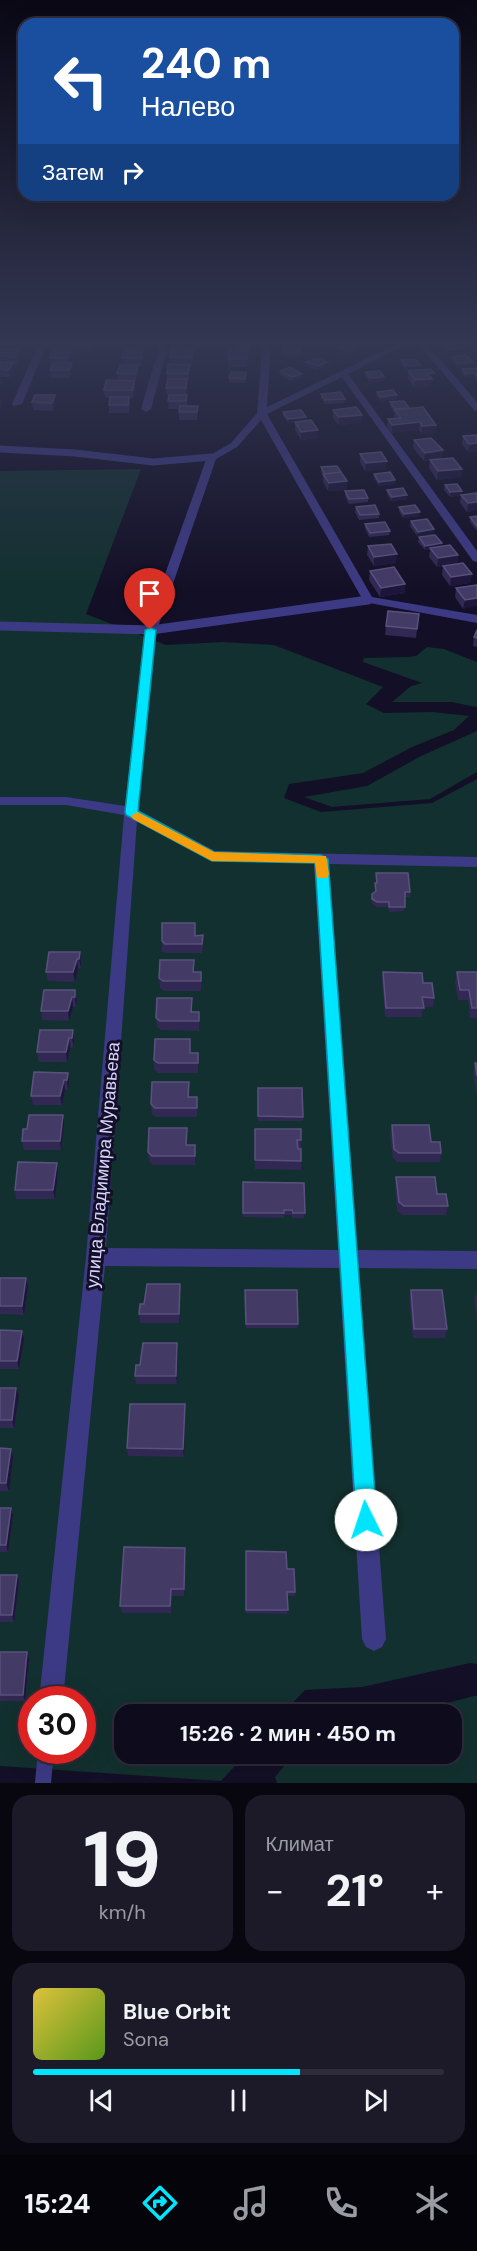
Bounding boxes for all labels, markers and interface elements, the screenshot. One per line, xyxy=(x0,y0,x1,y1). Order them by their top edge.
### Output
text: 240 m xyxy=(141,36,271,91)
icon: left xyxy=(42,42,120,120)
text: Налево xyxy=(141,89,235,124)
icon: right xyxy=(116,156,149,189)
text: Затем xyxy=(42,158,104,187)
pin xyxy=(124,568,175,630)
icon: arrive xyxy=(133,577,166,610)
street label: улица Владимира Муравьева xyxy=(80,1040,126,1289)
position arrow xyxy=(334,1488,398,1552)
speed limit sign: 30 xyxy=(18,1686,96,1764)
text: 15:26 · 2 мин · 450 m xyxy=(180,1719,396,1748)
text: 19 xyxy=(83,1809,161,1910)
text: Климат xyxy=(266,1831,334,1857)
text: 21° xyxy=(325,1861,384,1920)
text: − xyxy=(266,1869,284,1912)
text: + xyxy=(426,1869,444,1912)
text: km/h xyxy=(99,1899,146,1925)
text: Blue Orbit xyxy=(123,1997,231,2026)
text: Sona xyxy=(123,2026,169,2052)
icon: previous xyxy=(85,2084,118,2117)
icon: pause xyxy=(222,2084,255,2117)
icon: next xyxy=(359,2084,392,2117)
icon: directions xyxy=(139,2182,181,2224)
icon: music xyxy=(230,2182,272,2224)
icon: phone xyxy=(320,2182,362,2224)
icon: climate xyxy=(411,2182,453,2224)
text: 15:24 xyxy=(24,2186,91,2221)

